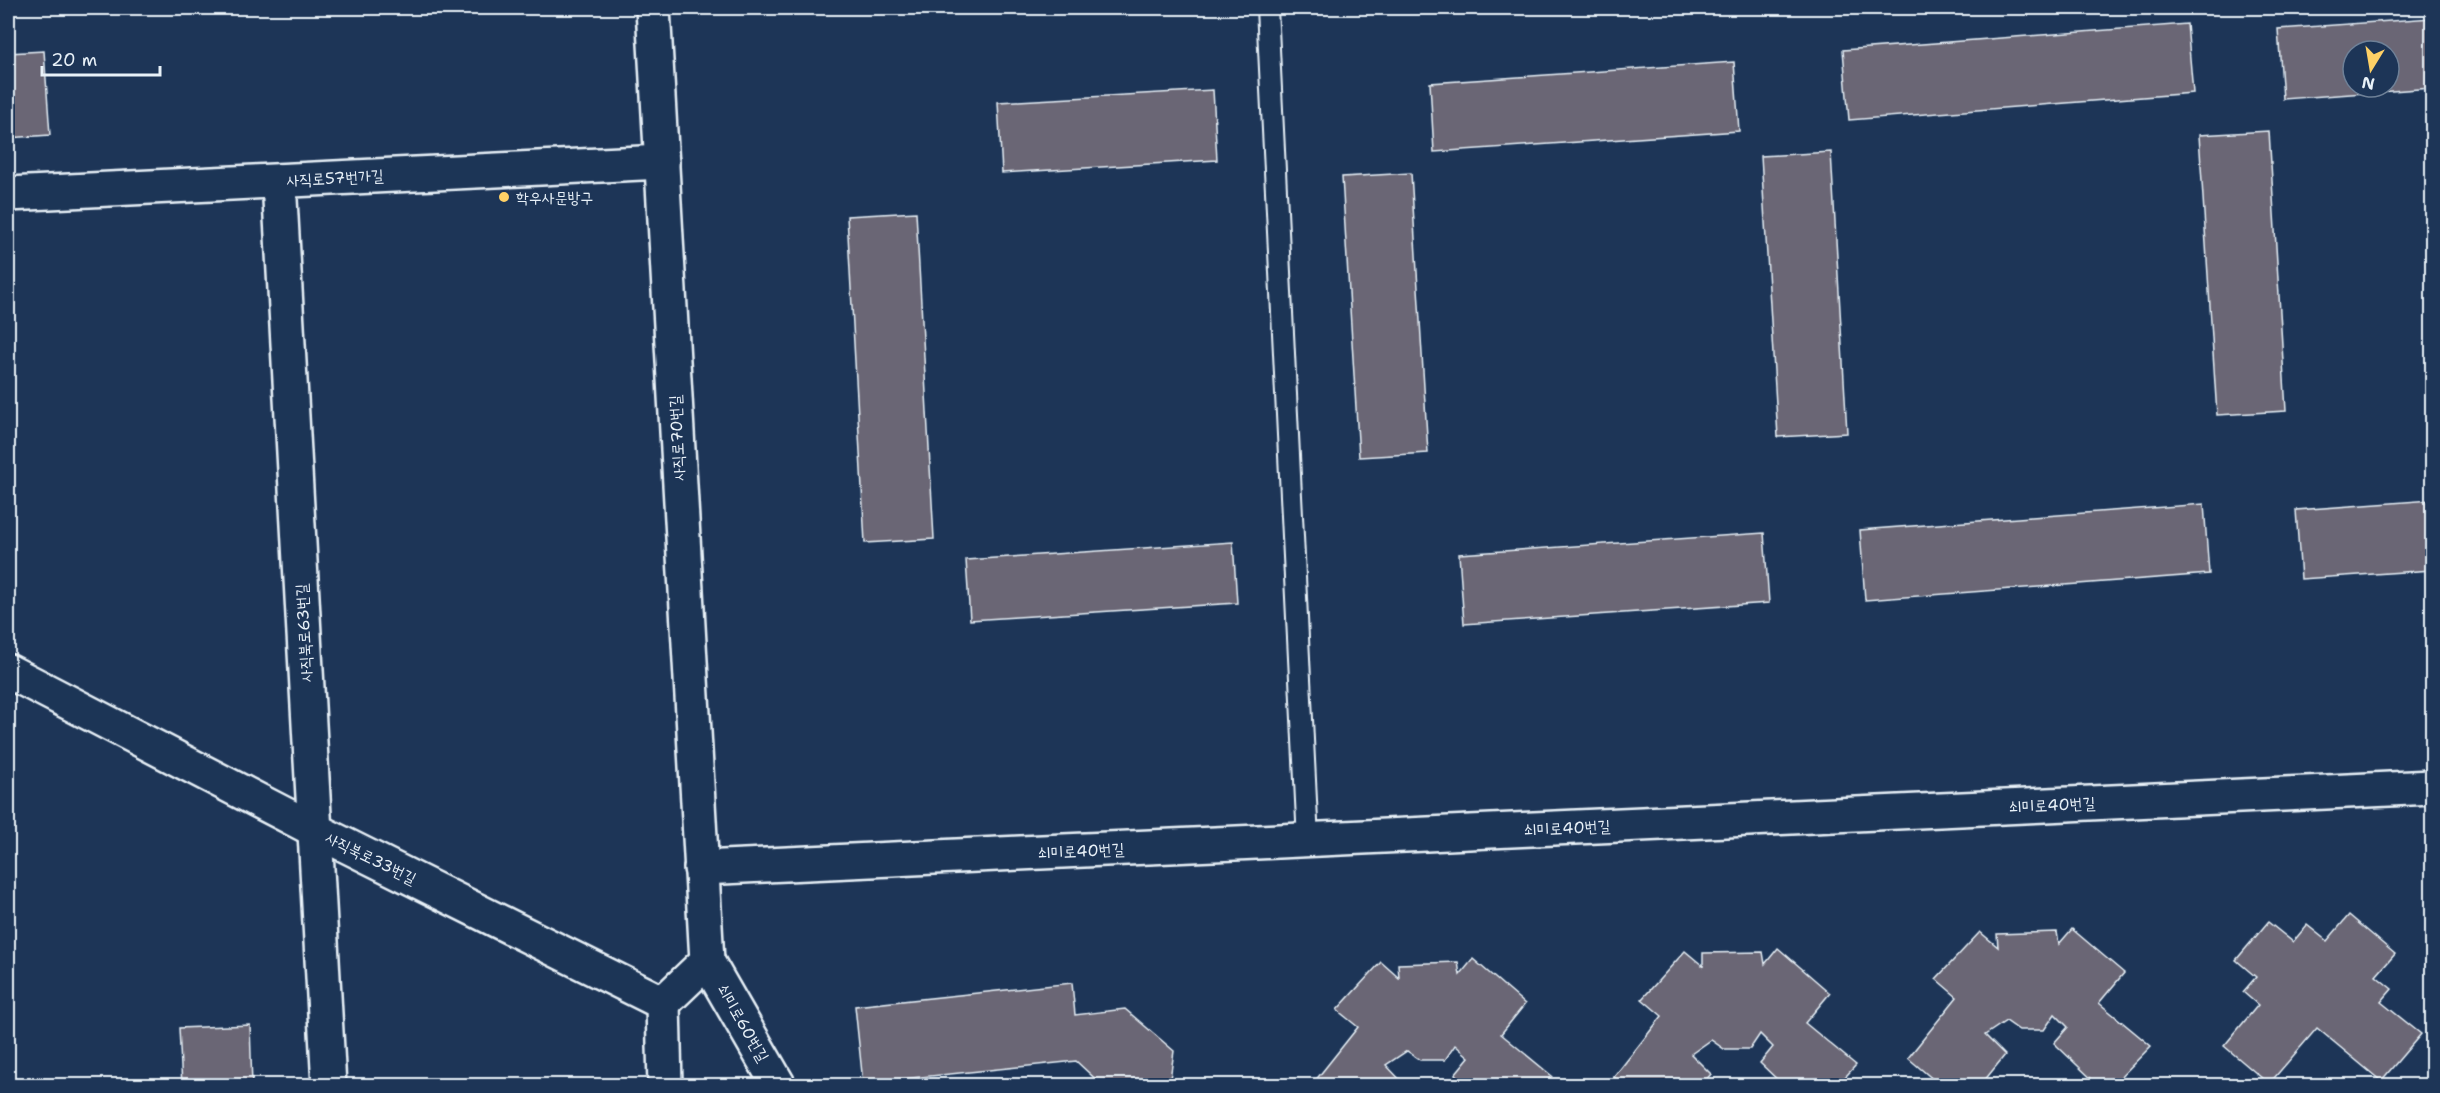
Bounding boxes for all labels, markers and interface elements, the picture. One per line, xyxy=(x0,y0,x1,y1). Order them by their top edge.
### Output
scale bar xyxy=(42,39,160,77)
north arrow xyxy=(2341,39,2401,99)
text: 20 m xyxy=(51,48,97,72)
text: N xyxy=(2360,72,2376,95)
street label: 사직로57번가길 xyxy=(286,165,384,191)
place label: 학우사문방구 xyxy=(516,187,593,208)
marker: 학우사문방구 xyxy=(497,190,511,204)
street label: 사직로70번길 xyxy=(664,394,690,482)
street label: 사직북로63번길 xyxy=(291,583,317,683)
street label: 쇠미로40번길 xyxy=(2008,792,2096,818)
street label: 쇠미로40번길 xyxy=(1523,815,1611,841)
street label: 사직북로33번길 xyxy=(322,827,420,889)
street label: 쇠미로40번길 xyxy=(1037,838,1125,864)
street label: 쇠미로60번길 xyxy=(712,980,774,1066)

